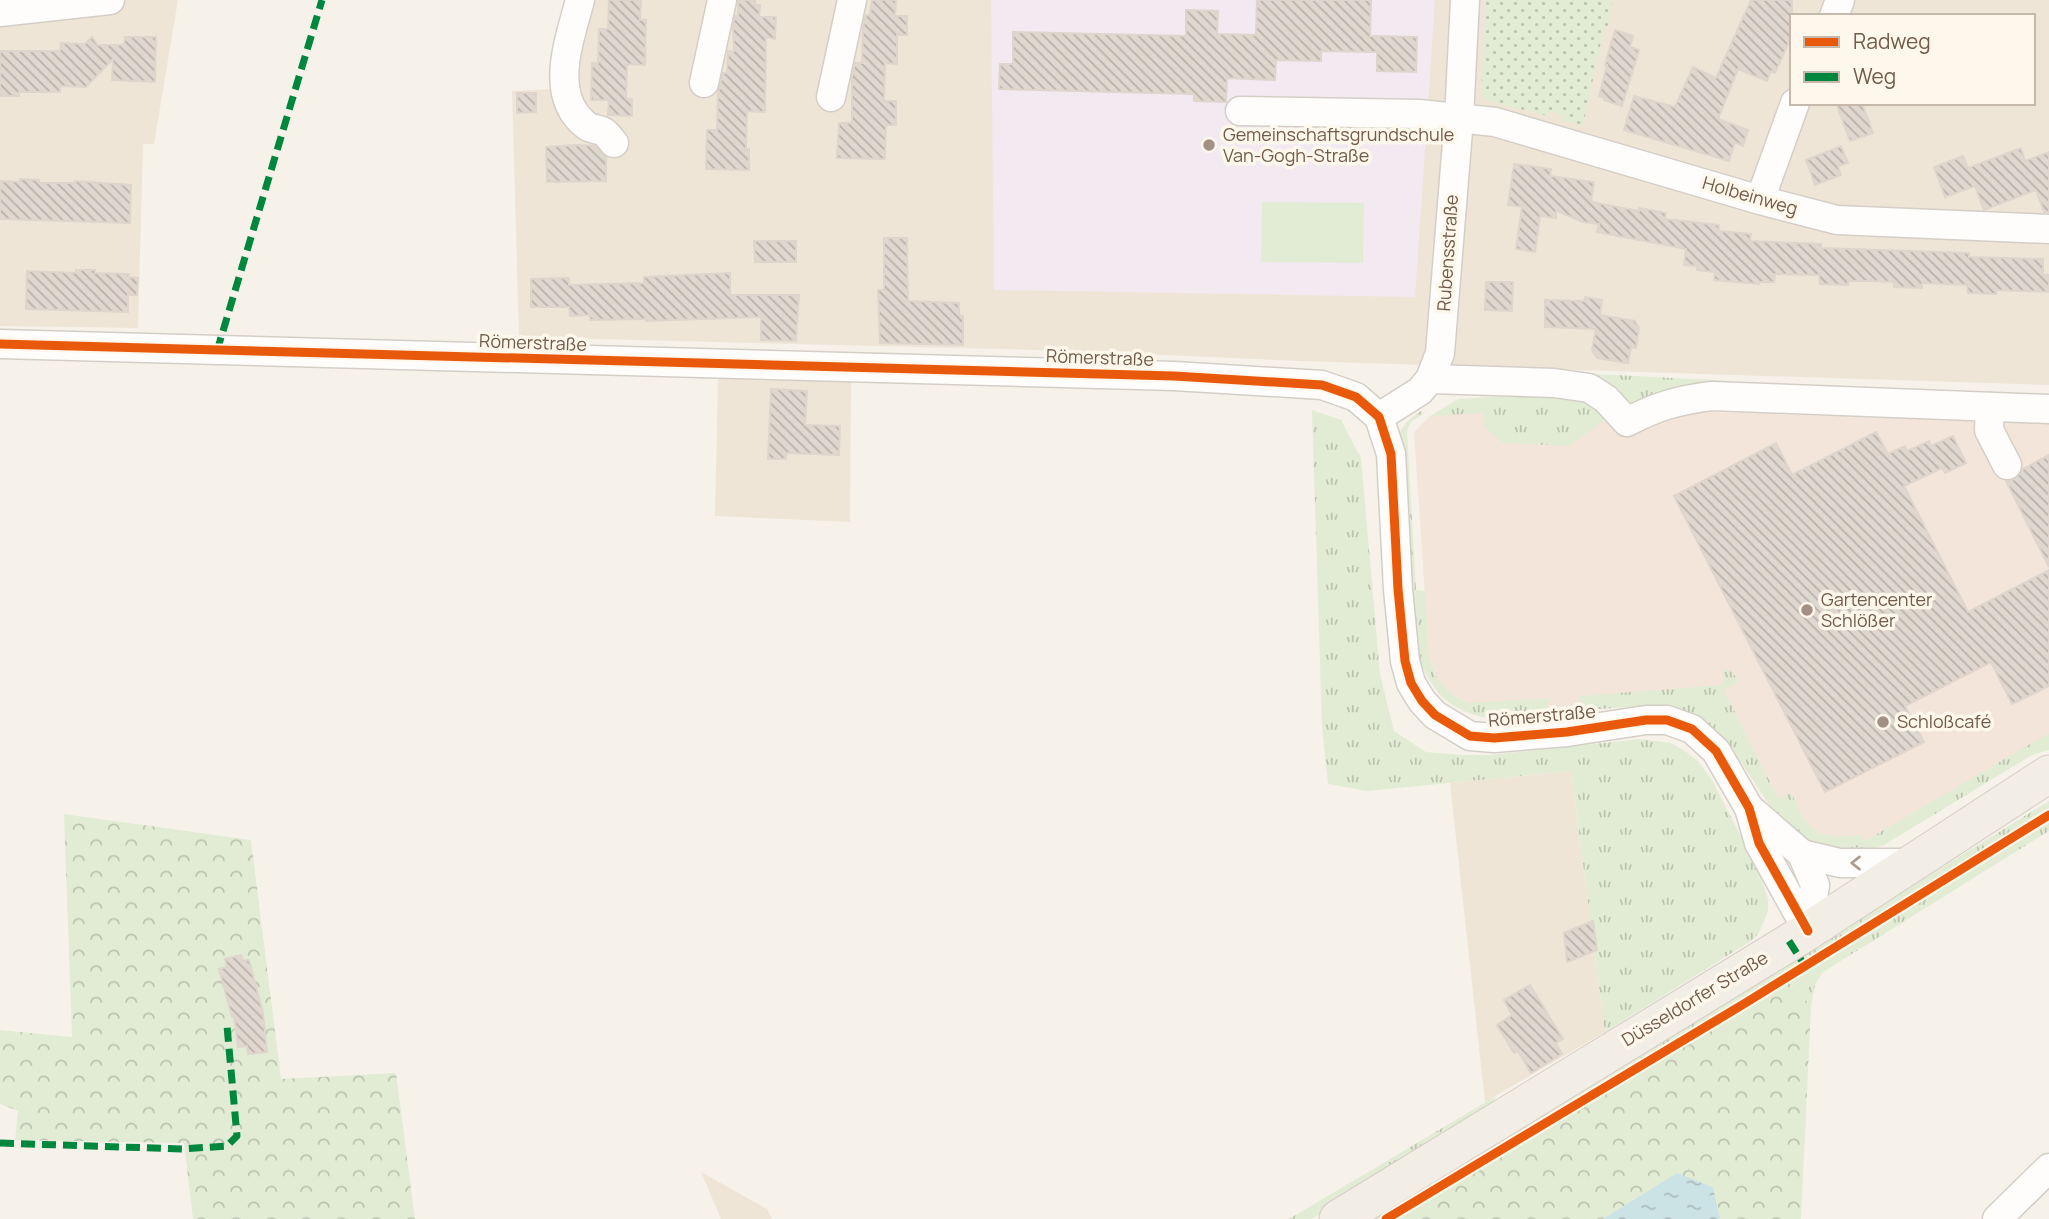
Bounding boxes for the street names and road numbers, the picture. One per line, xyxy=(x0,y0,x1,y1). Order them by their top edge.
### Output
street label: Holbeinweg xyxy=(1700,170,1801,220)
street label: Rubensstraße xyxy=(1431,194,1463,312)
street label: Römerstraße xyxy=(479,328,587,356)
street label: Römerstraße xyxy=(1046,343,1154,371)
street label: Römerstraße xyxy=(1487,698,1597,732)
street label: Düsseldorfer Straße xyxy=(1617,945,1772,1051)

